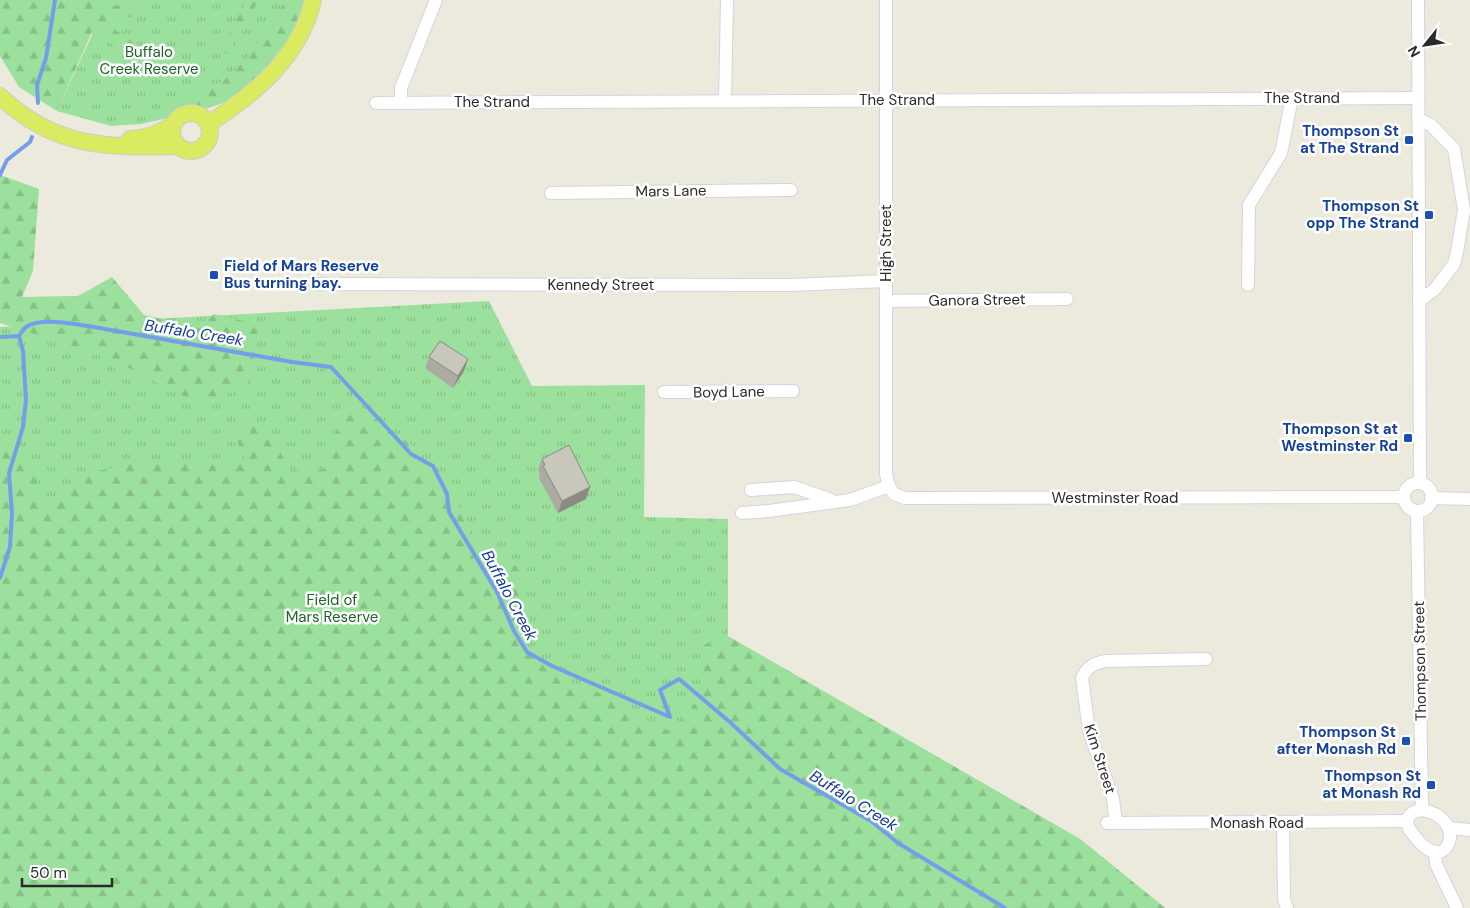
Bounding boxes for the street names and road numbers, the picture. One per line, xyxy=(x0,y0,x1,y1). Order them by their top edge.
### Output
street label: The Strand xyxy=(1264,88,1340,108)
street label: The Strand xyxy=(859,90,935,110)
street label: The Strand xyxy=(454,92,530,112)
street label: Mars Lane xyxy=(635,180,707,202)
street label: High Street xyxy=(876,204,896,282)
street label: Kennedy Street xyxy=(548,275,655,295)
street label: Ganora Street xyxy=(928,289,1026,311)
street label: Boyd Lane xyxy=(693,381,765,403)
street label: Westminster Road xyxy=(1052,488,1178,508)
street label: Thompson Street xyxy=(1409,601,1431,721)
street label: Kim Street xyxy=(1079,722,1121,797)
street label: Monash Road xyxy=(1210,813,1304,833)

